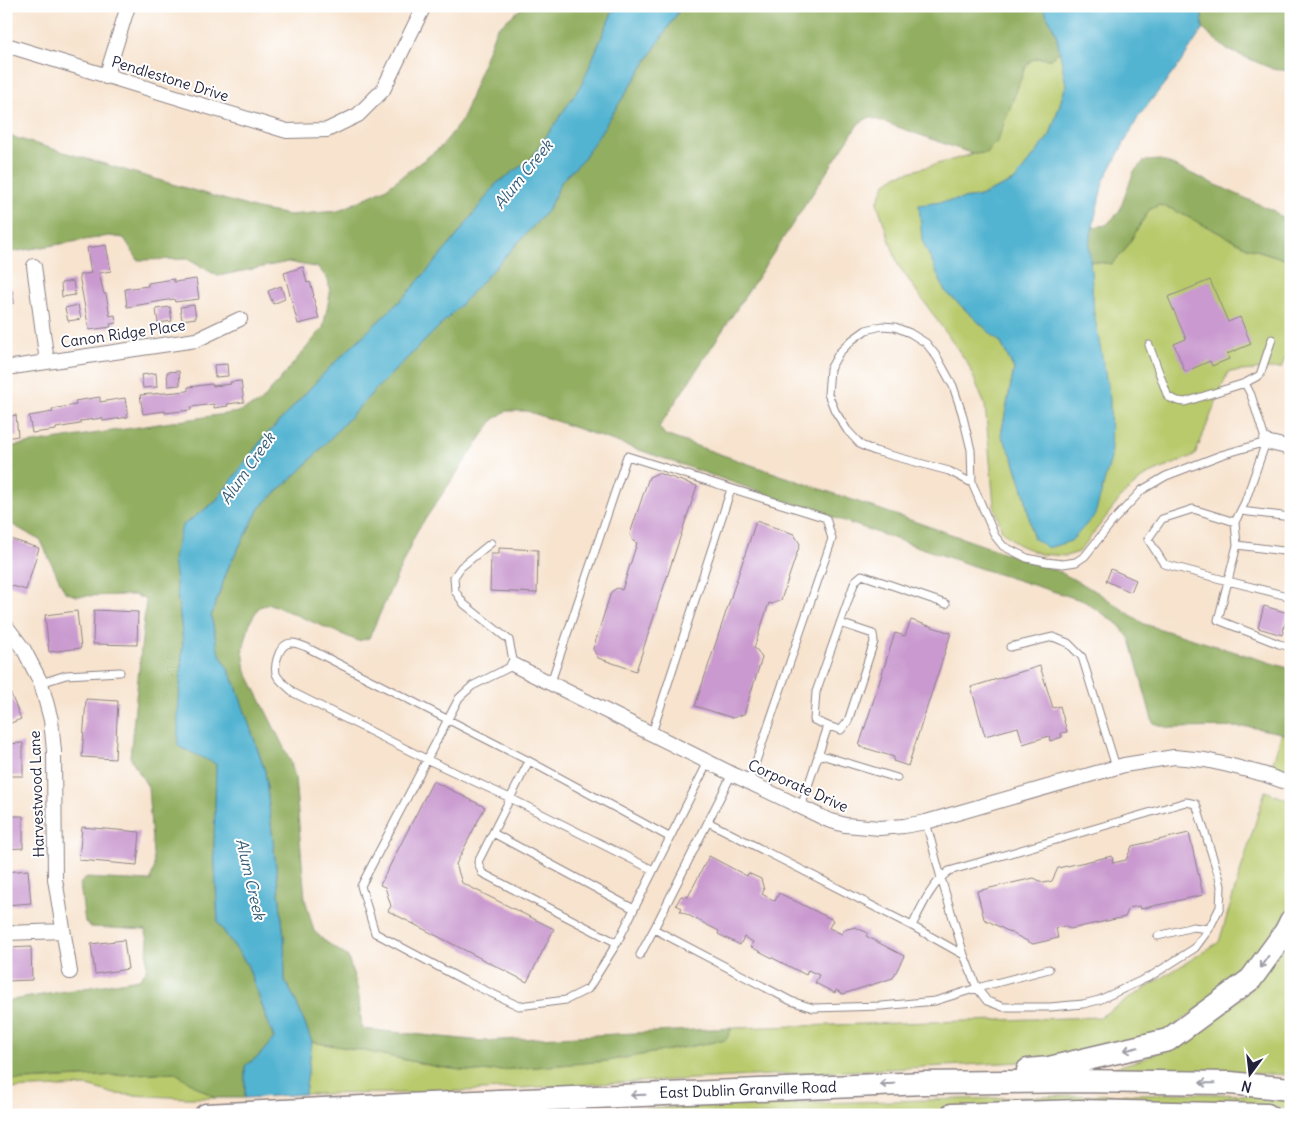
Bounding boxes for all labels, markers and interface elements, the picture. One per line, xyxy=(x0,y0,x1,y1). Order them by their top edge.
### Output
street label: Pendlestone Drive xyxy=(109,52,231,105)
water label: Alum Creek xyxy=(489,134,558,213)
street label: Canon Ridge Place xyxy=(59,315,187,352)
water label: Alum Creek xyxy=(215,427,280,508)
street label: Harvestwood Lane xyxy=(25,730,48,858)
street label: Corporate Drive xyxy=(745,755,851,816)
water label: Alum Creek xyxy=(232,836,270,923)
one-way arrow xyxy=(1258,955,1269,968)
one-way arrow xyxy=(1123,1045,1139,1054)
north arrow xyxy=(1224,1048,1274,1098)
street label: East Dublin Granville Road xyxy=(659,1077,837,1102)
text: N xyxy=(1240,1077,1254,1097)
one-way arrow xyxy=(1200,1078,1216,1088)
one-way arrow xyxy=(880,1080,896,1089)
one-way arrow xyxy=(630,1090,646,1100)

